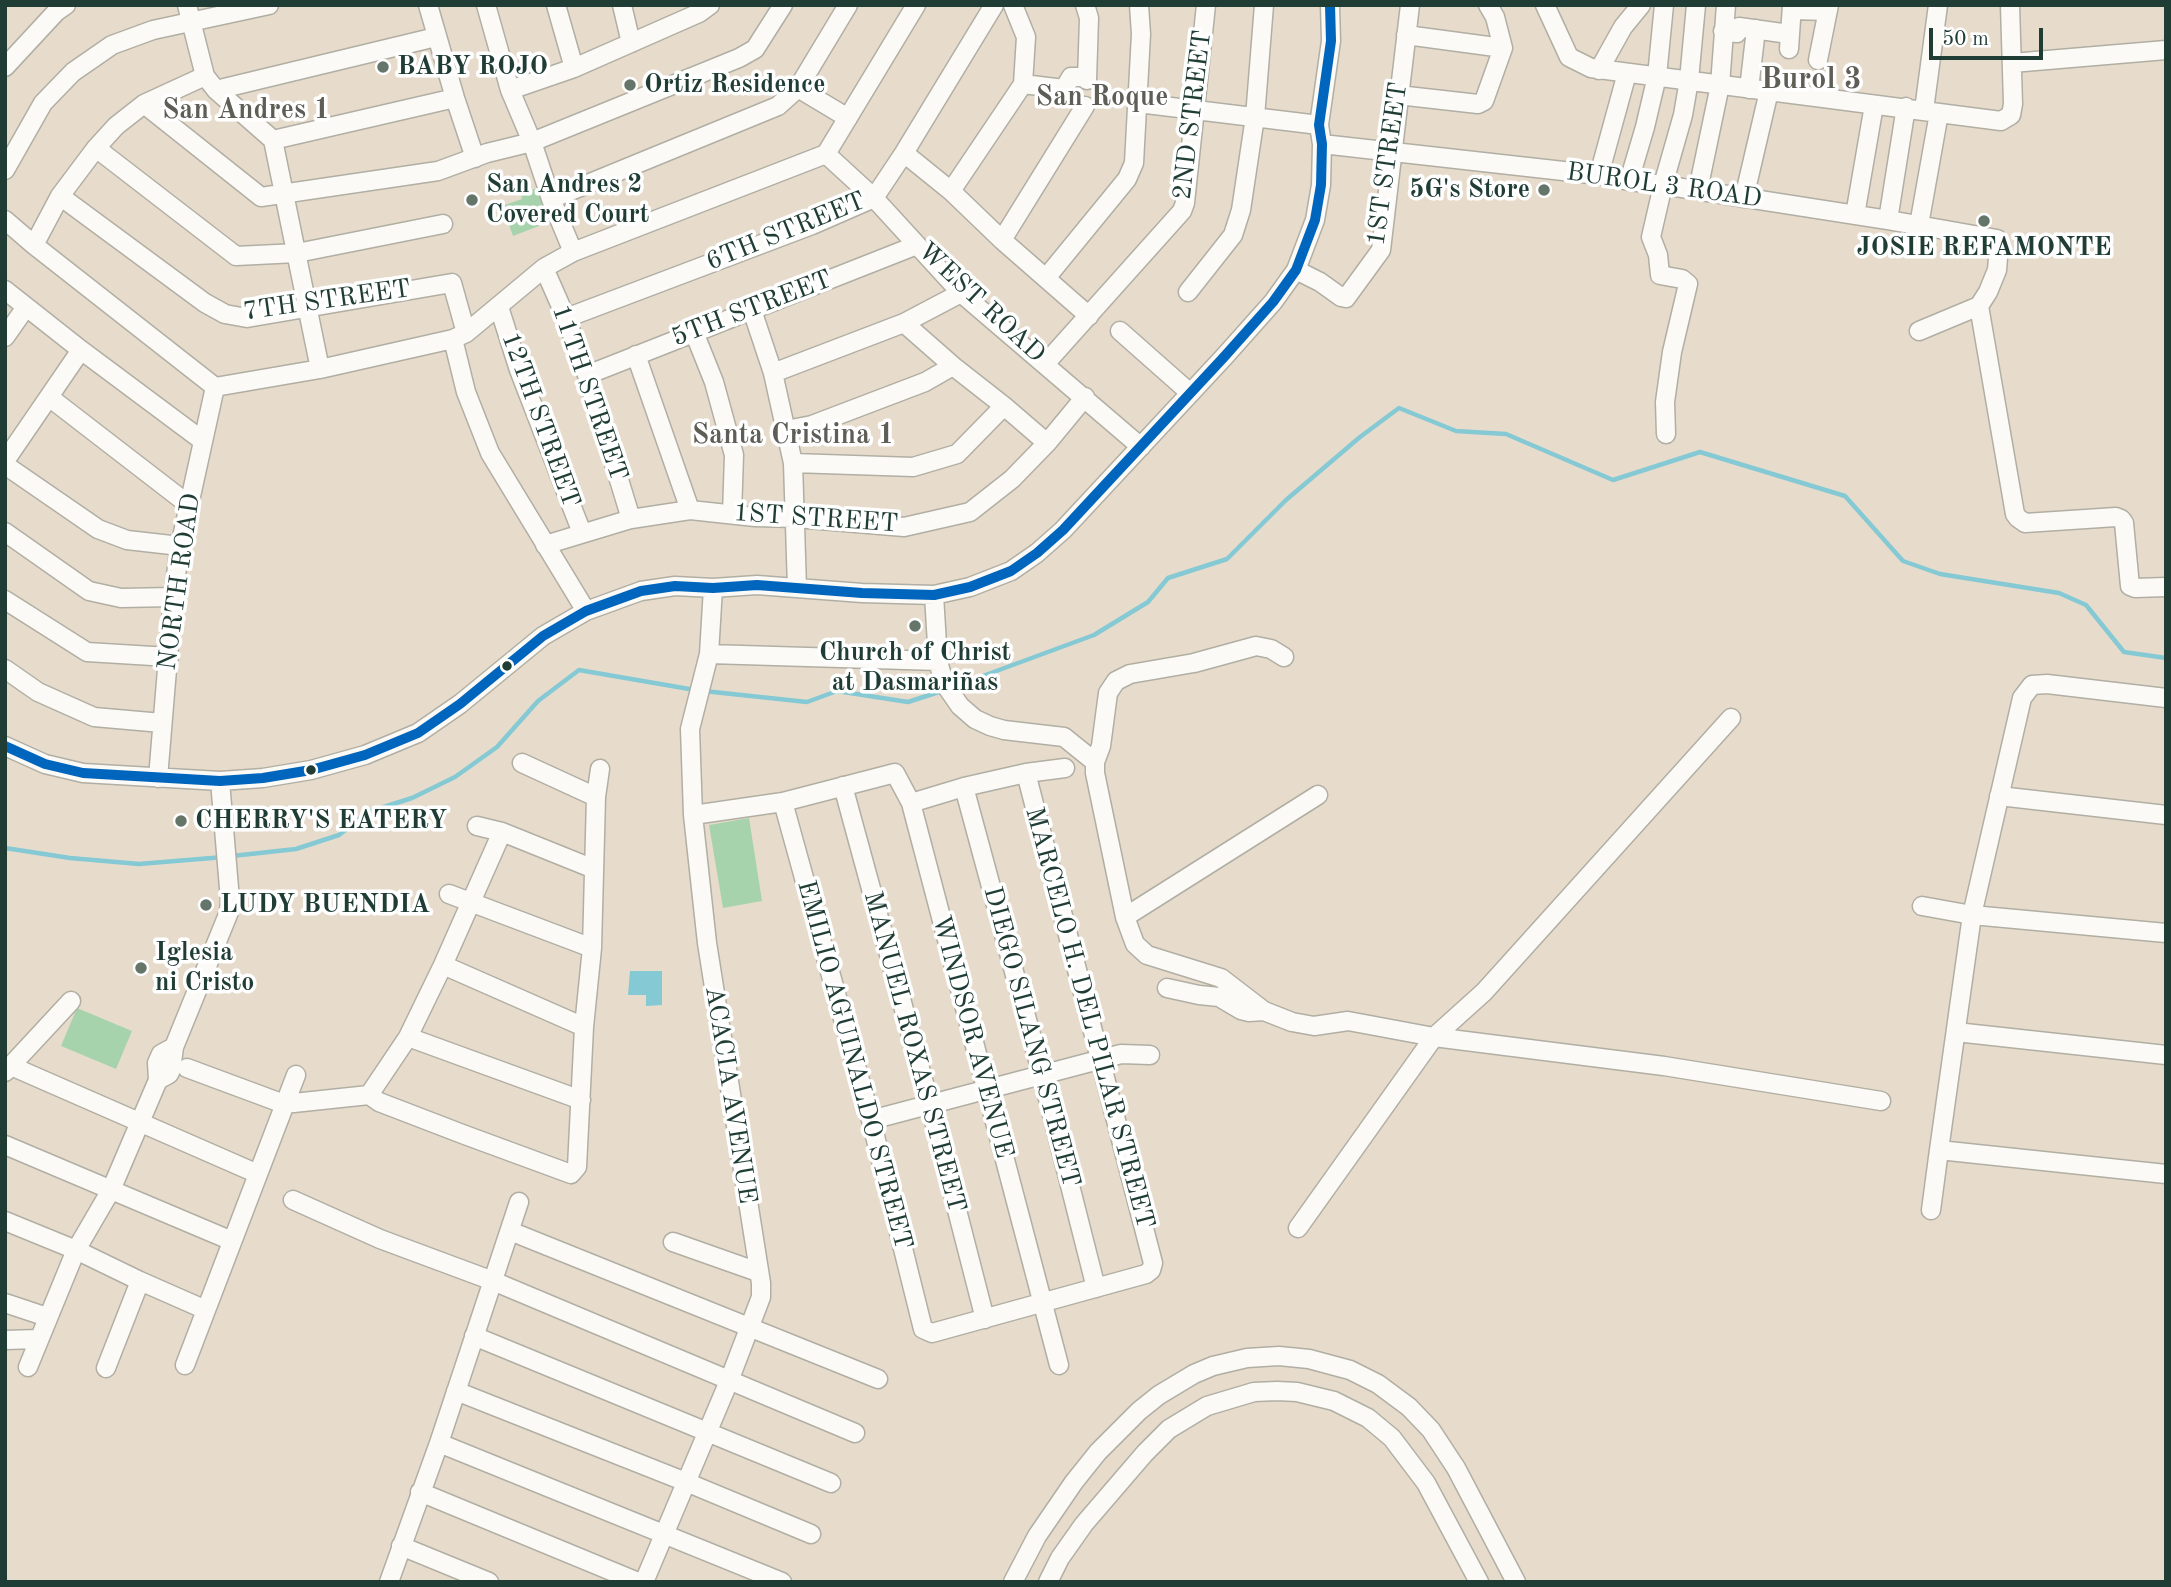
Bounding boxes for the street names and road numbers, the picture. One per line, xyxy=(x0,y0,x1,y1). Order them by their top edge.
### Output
street label: 2ND STREET xyxy=(1167,29,1219,201)
street label: 1ST STREET xyxy=(1361,80,1415,248)
street label: BUROL 3 ROAD xyxy=(1564,157,1764,215)
street label: 6TH STREET xyxy=(702,186,870,278)
street label: WEST ROAD xyxy=(911,236,1051,370)
street label: 5TH STREET xyxy=(667,264,837,354)
street label: 7TH STREET xyxy=(241,274,413,328)
street label: 11TH STREET xyxy=(544,301,634,485)
street label: 12TH STREET xyxy=(494,328,586,512)
street label: NORTH ROAD xyxy=(152,491,208,673)
street label: 1ST STREET xyxy=(733,498,899,540)
street label: MARCELO H. DEL PILAR STREET xyxy=(1018,804,1160,1232)
street label: EMILIO AGUINALDO STREET xyxy=(790,877,918,1253)
street label: DIEGO SILANG STREET xyxy=(976,883,1086,1191)
street label: MANUEL ROXAS STREET xyxy=(856,888,972,1216)
street label: WINDSOR AVENUE xyxy=(925,912,1019,1162)
street label: ACACIA AVENUE xyxy=(697,984,763,1206)

